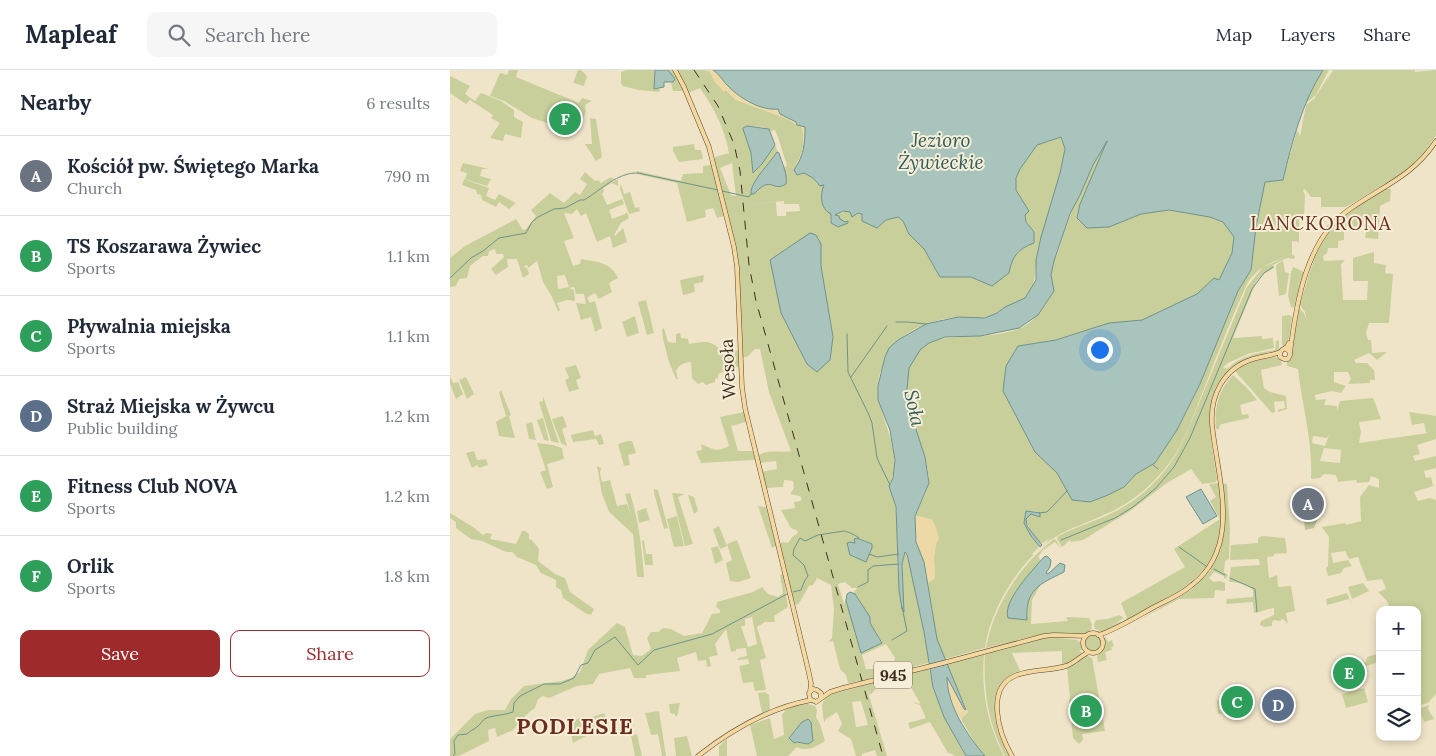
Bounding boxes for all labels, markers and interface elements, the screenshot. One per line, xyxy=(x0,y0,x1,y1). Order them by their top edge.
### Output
search box xyxy=(147,12,497,57)
text: Mapleaf xyxy=(25,19,117,50)
icon: search xyxy=(165,21,193,49)
text: Search here xyxy=(205,23,310,47)
text: Map xyxy=(1216,23,1252,46)
text: Layers xyxy=(1280,23,1335,46)
text: Share xyxy=(1363,23,1411,46)
text: Nearby xyxy=(20,89,91,116)
text: 6 results xyxy=(366,93,430,113)
pin: F xyxy=(549,100,581,138)
water label: Jezioro Żywieckie xyxy=(898,128,984,174)
text: Kościół pw. Świętego Marka xyxy=(67,154,319,178)
text: A xyxy=(31,166,41,186)
text: 790 m xyxy=(385,166,430,186)
text: Church xyxy=(67,178,122,198)
district label: LANCKORONA xyxy=(1250,211,1392,235)
text: TS Koszarawa Żywiec xyxy=(67,234,261,258)
text: B xyxy=(31,246,41,266)
text: 1.1 km xyxy=(387,246,430,266)
text: Sports xyxy=(67,258,116,278)
text: Pływalnia miejska xyxy=(67,314,231,338)
text: C xyxy=(30,326,42,346)
text: 1.1 km xyxy=(387,326,430,346)
your location xyxy=(1087,337,1113,363)
text: Sports xyxy=(67,338,116,358)
street label: Wesoła xyxy=(714,338,741,400)
water label: Soła xyxy=(899,388,931,429)
text: Straż Miejska w Żywcu xyxy=(67,394,275,418)
text: D xyxy=(30,406,42,426)
text: 1.2 km xyxy=(385,406,430,426)
text: Public building xyxy=(67,418,177,438)
text: Fitness Club NOVA xyxy=(67,474,237,498)
pin: A xyxy=(1292,485,1324,523)
text: E xyxy=(31,486,41,506)
text: 1.2 km xyxy=(385,486,430,506)
text: Sports xyxy=(67,498,116,518)
text: Orlik xyxy=(67,554,114,578)
text: F xyxy=(31,566,41,586)
text: 1.8 km xyxy=(384,566,430,586)
text: Sports xyxy=(67,578,116,598)
map controls xyxy=(1376,606,1421,741)
button: + xyxy=(1376,606,1421,651)
button: Save xyxy=(20,630,220,677)
button: Share xyxy=(230,630,430,677)
button: − xyxy=(1376,651,1421,696)
pin: E xyxy=(1333,654,1365,692)
road number: 945 xyxy=(874,662,912,688)
pin: C xyxy=(1221,683,1253,721)
pin: D xyxy=(1262,686,1294,724)
pin: B xyxy=(1070,692,1102,730)
button: layers xyxy=(1376,696,1421,741)
district label: PODLESIE xyxy=(516,712,634,740)

